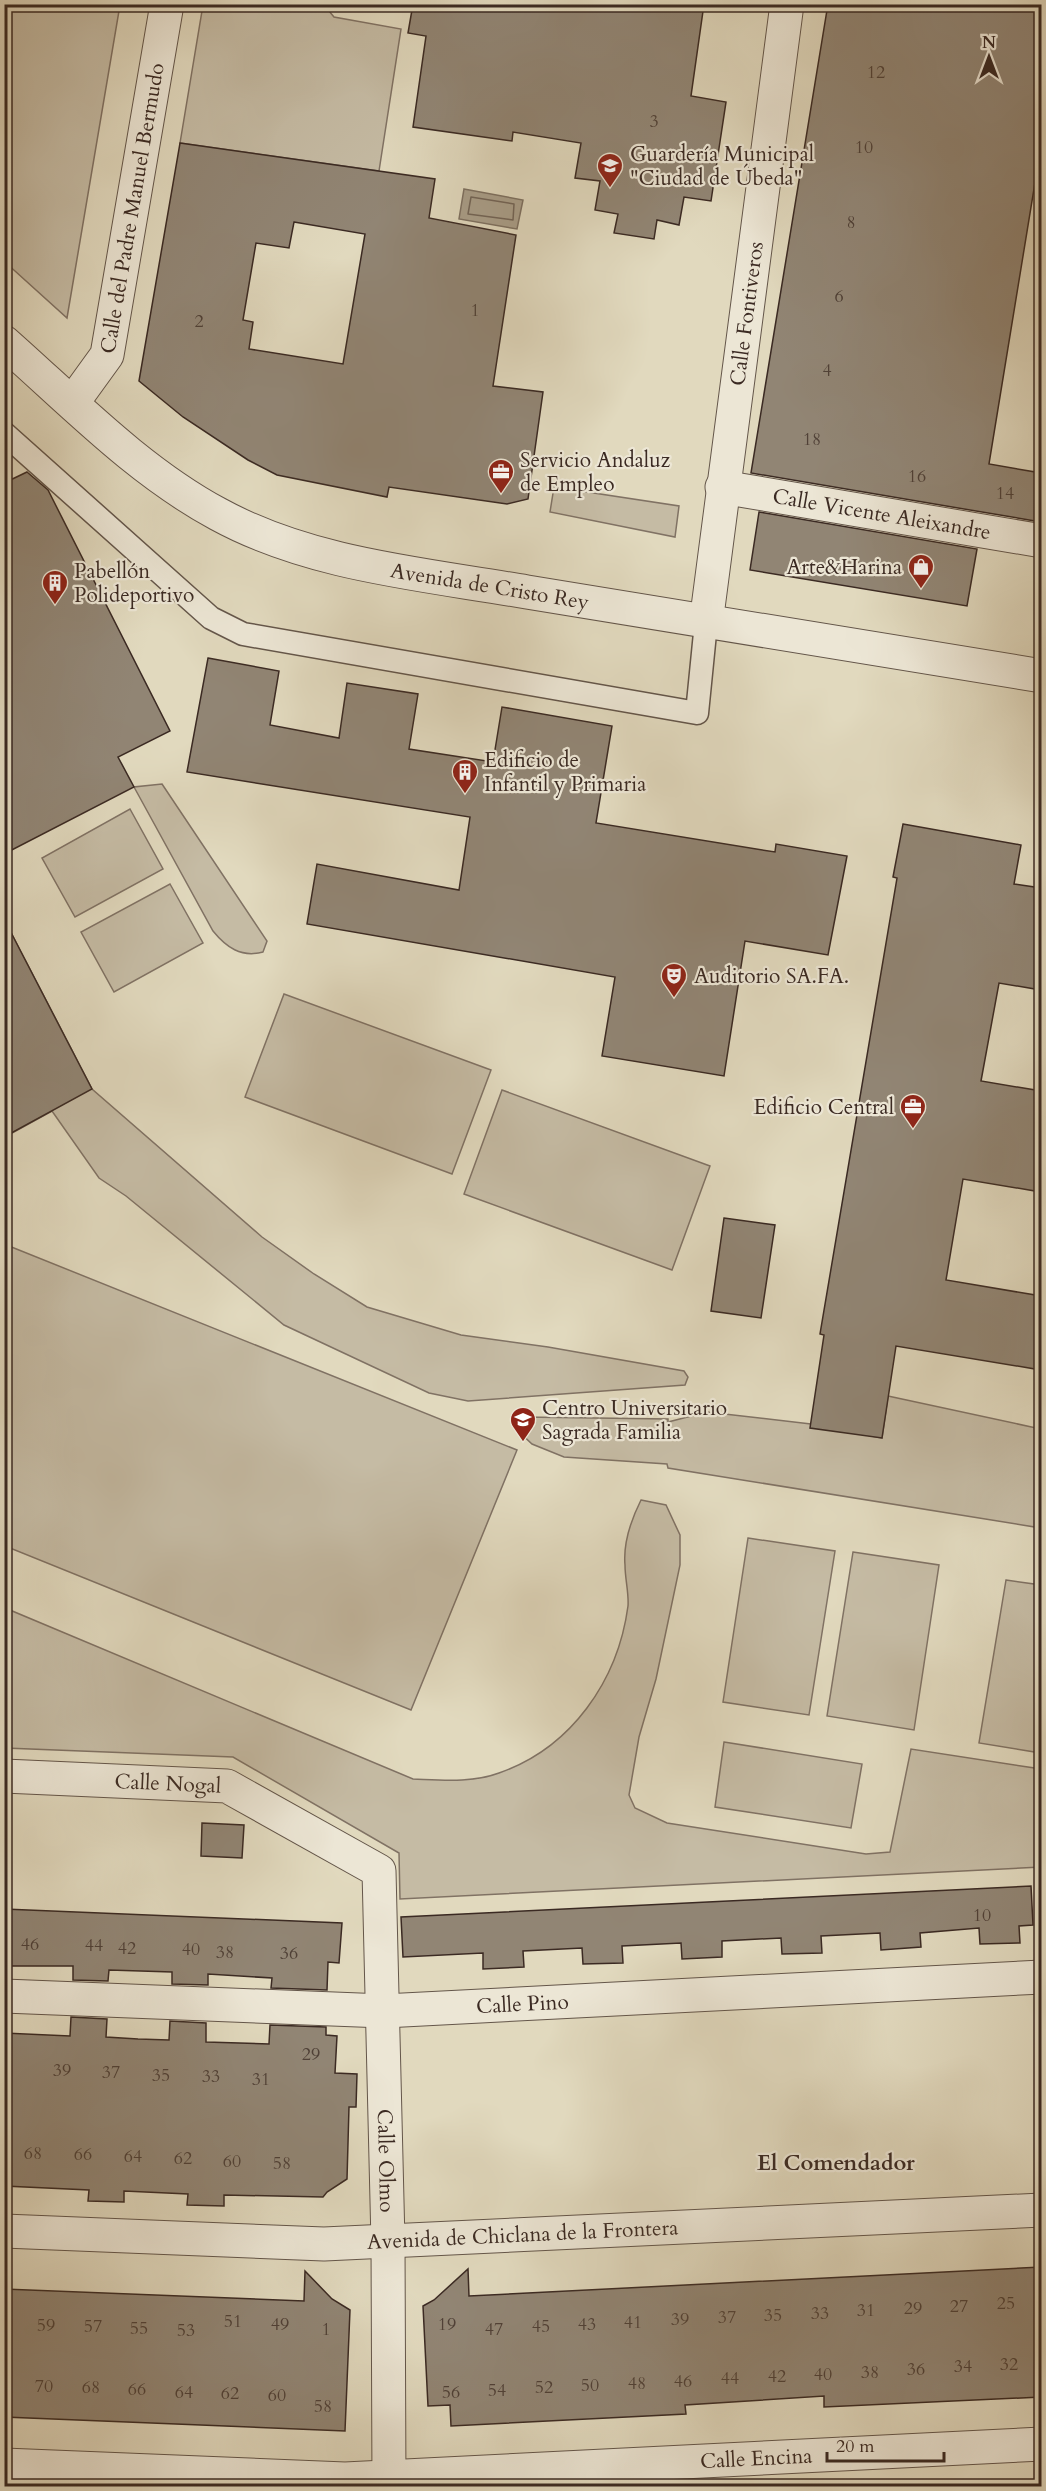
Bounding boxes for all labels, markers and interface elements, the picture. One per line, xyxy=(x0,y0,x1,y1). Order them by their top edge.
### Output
north arrow xyxy=(959,27,1019,87)
text: N xyxy=(982,32,996,54)
house number: 12 xyxy=(867,60,885,85)
street label: Calle del Padre Manuel Bermudo xyxy=(93,61,171,356)
house number: 3 xyxy=(649,109,659,134)
house number: 10 xyxy=(855,135,873,160)
place label: Guardería Municipal "Ciudad de Úbeda" xyxy=(630,140,814,193)
school or university icon: Guardería Municipal "Ciudad de Úbeda" xyxy=(595,151,625,189)
house number: 8 xyxy=(846,210,856,235)
street label: Calle Fontiveros xyxy=(723,240,770,387)
house number: 6 xyxy=(834,284,844,309)
house number: 1 xyxy=(470,298,480,323)
house number: 2 xyxy=(194,309,204,334)
house number: 4 xyxy=(822,358,832,383)
house number: 18 xyxy=(803,427,821,452)
place label: Servicio Andaluz de Empleo xyxy=(520,446,671,499)
office icon: Servicio Andaluz de Empleo xyxy=(486,457,516,495)
house number: 16 xyxy=(908,464,926,489)
street label: Calle Vicente Aleixandre xyxy=(770,481,993,547)
house number: 14 xyxy=(996,481,1014,506)
shop icon: Arte&Harina xyxy=(906,552,936,590)
place label: Arte&Harina xyxy=(786,553,902,582)
street label: Avenida de Cristo Rey xyxy=(388,556,591,617)
place label: Pabellón Polideportivo xyxy=(74,557,194,610)
building icon: Pabellón Polideportivo xyxy=(40,568,70,606)
place label: Edificio de Infantil y Primaria xyxy=(484,746,646,799)
building icon: Edificio de Infantil y Primaria xyxy=(450,757,480,795)
theatre icon: Auditorio SA.FA. xyxy=(659,961,689,999)
place label: Auditorio SA.FA. xyxy=(694,962,849,991)
office icon: Edificio Central xyxy=(898,1092,928,1130)
place label: Edificio Central xyxy=(753,1093,894,1122)
place label: Centro Universitario Sagrada Familia xyxy=(542,1394,727,1447)
school or university icon: Centro Universitario Sagrada Familia xyxy=(508,1405,538,1443)
street label: Calle Nogal xyxy=(114,1766,222,1800)
house number: 10 xyxy=(973,1903,991,1928)
house number: 46 xyxy=(21,1932,39,1957)
house number: 44 xyxy=(85,1933,103,1958)
house number: 42 xyxy=(118,1936,136,1961)
house number: 40 xyxy=(182,1937,200,1962)
house number: 38 xyxy=(216,1940,234,1965)
house number: 36 xyxy=(280,1941,298,1966)
street label: Calle Pino xyxy=(476,1987,570,2021)
house number: 29 xyxy=(302,2042,320,2067)
house number: 39 xyxy=(53,2058,71,2083)
house number: 37 xyxy=(102,2060,120,2085)
house number: 35 xyxy=(152,2063,170,2088)
house number: 33 xyxy=(202,2064,220,2089)
house number: 31 xyxy=(252,2067,270,2092)
street label: Calle Olmo xyxy=(370,2108,402,2213)
house number: 68 xyxy=(24,2141,42,2166)
house number: 66 xyxy=(74,2142,92,2167)
house number: 64 xyxy=(124,2144,142,2169)
house number: 62 xyxy=(174,2146,192,2171)
district label: El Comendador xyxy=(757,2148,915,2178)
house number: 60 xyxy=(223,2149,241,2174)
house number: 58 xyxy=(273,2151,291,2176)
street label: Avenida de Chiclana de la Frontera xyxy=(366,2213,679,2256)
house number: 25 xyxy=(997,2291,1015,2316)
house number: 27 xyxy=(950,2294,968,2319)
house number: 29 xyxy=(904,2296,922,2321)
house number: 31 xyxy=(857,2298,875,2323)
house number: 33 xyxy=(811,2301,829,2326)
house number: 35 xyxy=(764,2303,782,2328)
house number: 37 xyxy=(718,2305,736,2330)
house number: 39 xyxy=(671,2307,689,2332)
house number: 51 xyxy=(224,2309,242,2334)
house number: 41 xyxy=(624,2310,642,2335)
house number: 49 xyxy=(271,2312,289,2337)
house number: 19 xyxy=(438,2312,456,2337)
house number: 43 xyxy=(578,2312,596,2337)
house number: 59 xyxy=(37,2313,55,2338)
house number: 57 xyxy=(84,2314,102,2339)
house number: 45 xyxy=(532,2314,550,2339)
house number: 55 xyxy=(130,2316,148,2341)
house number: 1 xyxy=(321,2317,331,2342)
house number: 47 xyxy=(485,2317,503,2342)
house number: 53 xyxy=(177,2318,195,2343)
house number: 32 xyxy=(1000,2352,1018,2377)
house number: 34 xyxy=(954,2354,972,2379)
house number: 36 xyxy=(907,2357,925,2382)
house number: 38 xyxy=(861,2360,879,2385)
house number: 40 xyxy=(814,2362,832,2387)
house number: 42 xyxy=(768,2364,786,2389)
house number: 44 xyxy=(721,2366,739,2391)
house number: 46 xyxy=(674,2369,692,2394)
house number: 48 xyxy=(628,2371,646,2396)
house number: 50 xyxy=(581,2373,599,2398)
house number: 70 xyxy=(35,2374,53,2399)
house number: 68 xyxy=(82,2375,100,2400)
house number: 52 xyxy=(535,2375,553,2400)
house number: 66 xyxy=(128,2377,146,2402)
house number: 54 xyxy=(488,2378,506,2403)
house number: 64 xyxy=(175,2380,193,2405)
house number: 56 xyxy=(442,2380,460,2405)
house number: 62 xyxy=(221,2381,239,2406)
house number: 60 xyxy=(268,2383,286,2408)
house number: 58 xyxy=(314,2394,332,2419)
scale bar xyxy=(827,2425,944,2463)
text: 20 m xyxy=(836,2434,875,2459)
street label: Calle Encina xyxy=(699,2441,813,2476)

